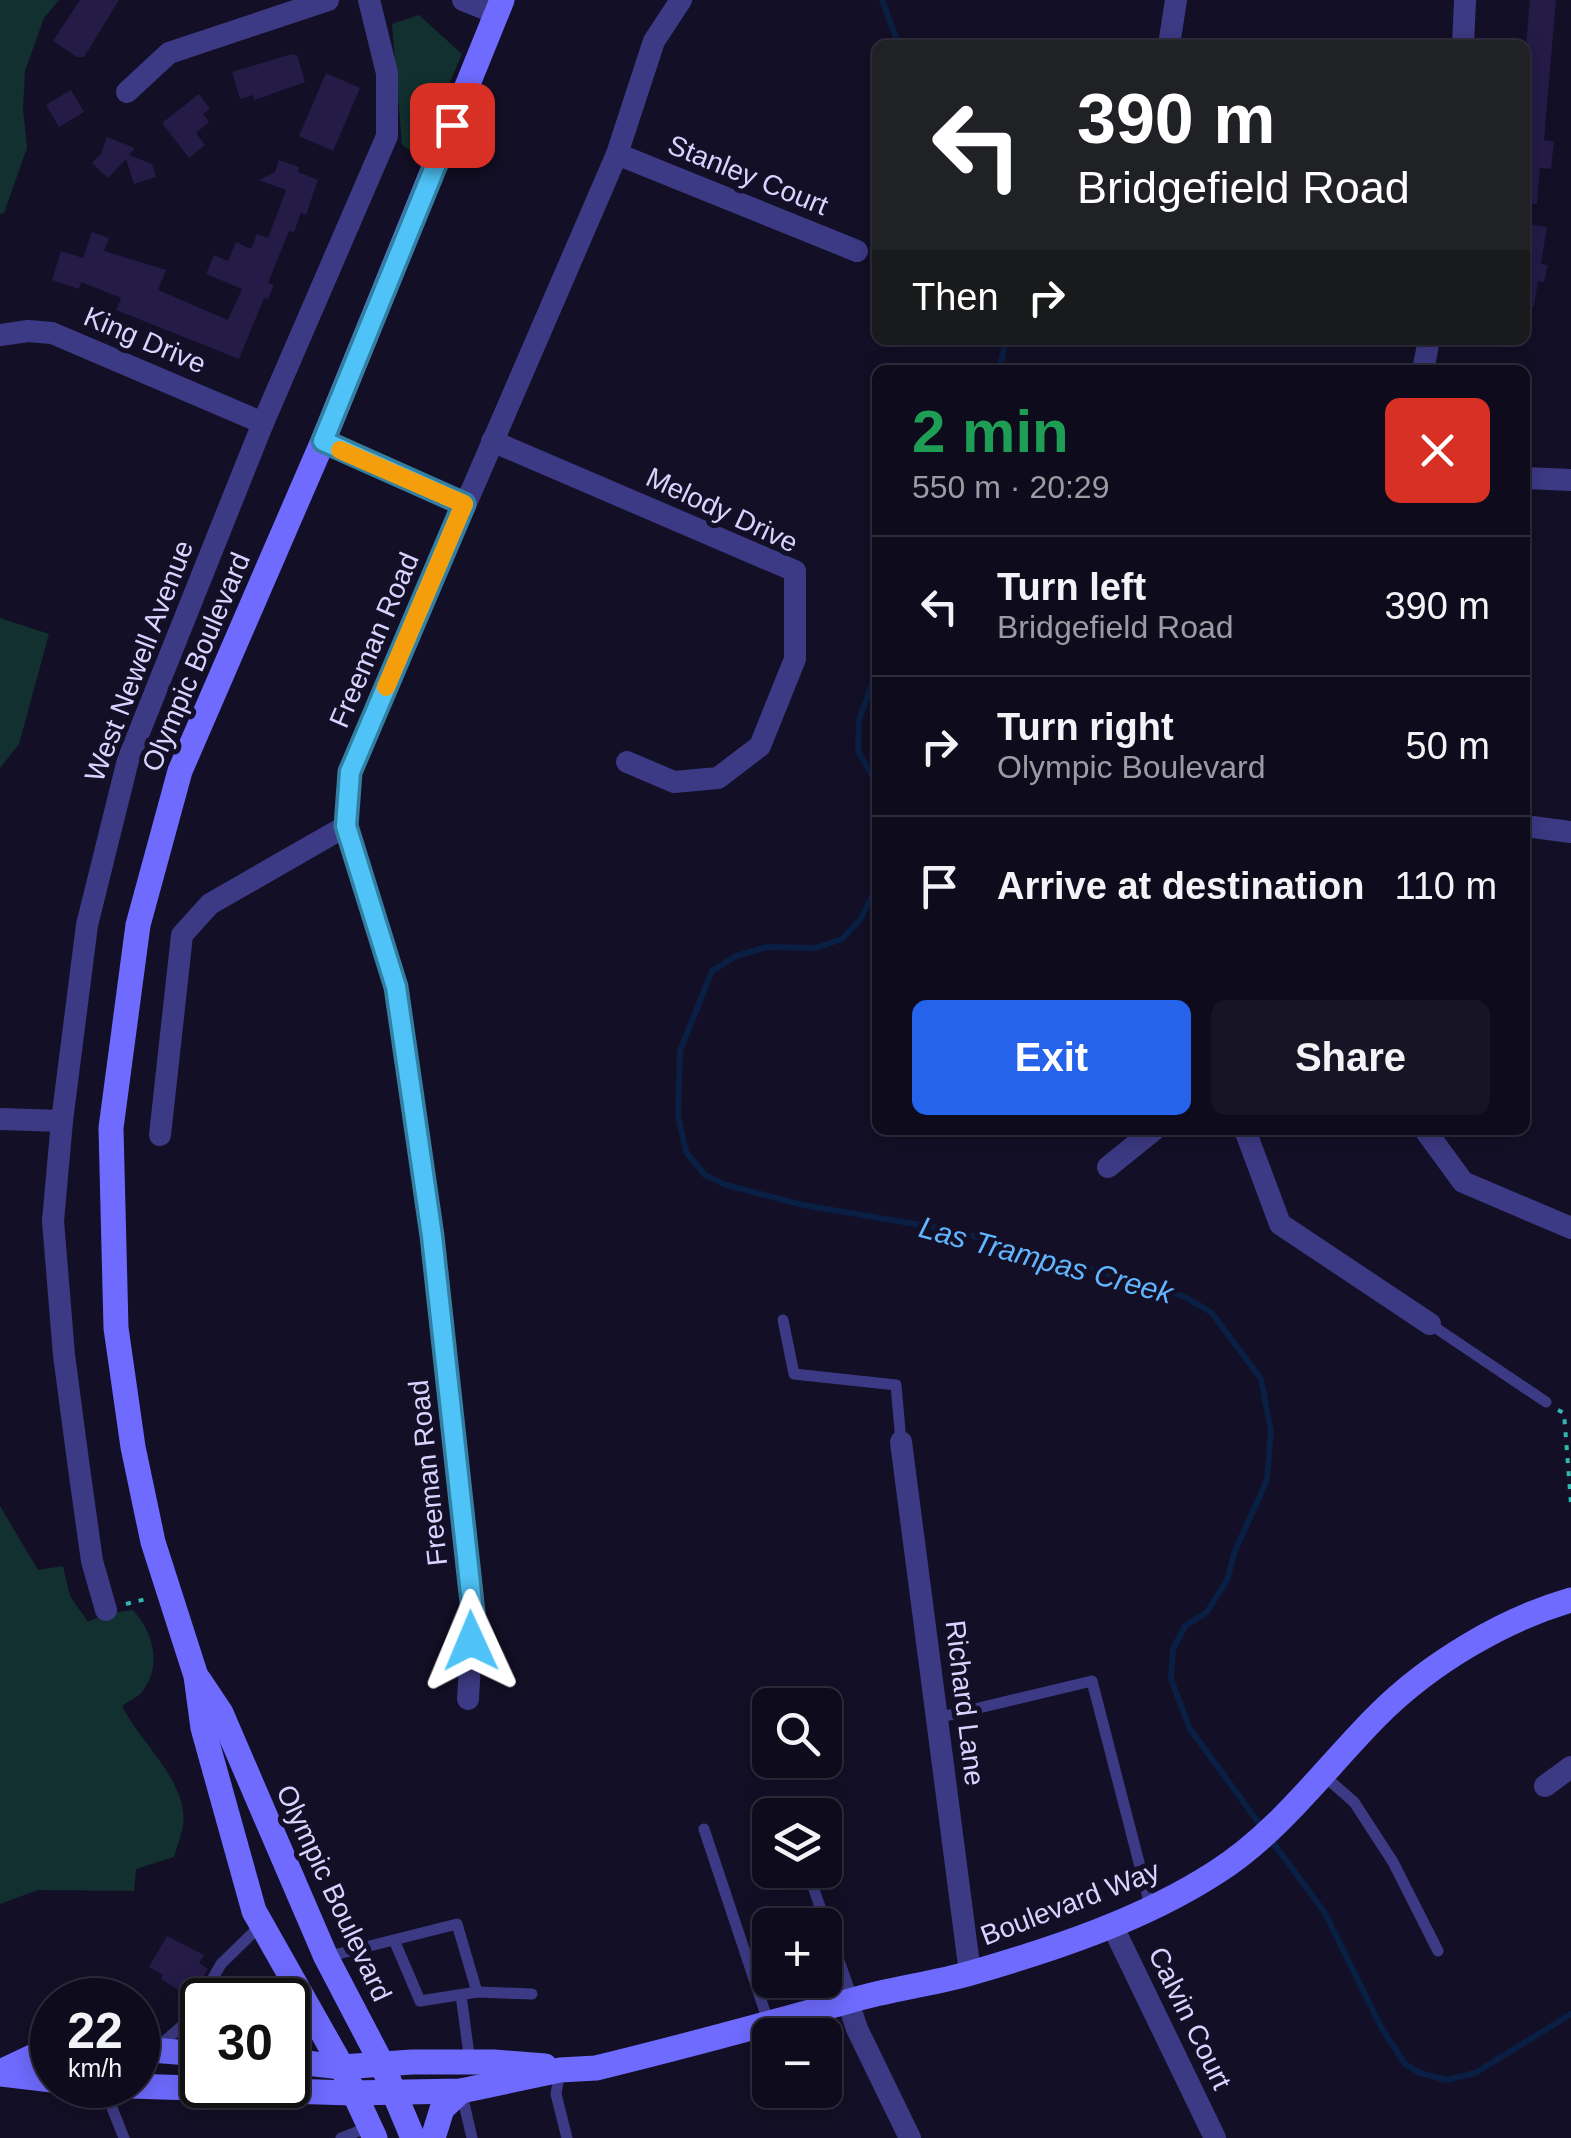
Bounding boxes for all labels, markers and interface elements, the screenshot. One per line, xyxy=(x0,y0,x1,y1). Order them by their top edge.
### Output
icon: left xyxy=(912,80,1042,210)
text: 390 m xyxy=(1077,80,1275,158)
pin xyxy=(410,83,495,168)
icon: arrive xyxy=(425,98,480,153)
street label: Stanley Court xyxy=(664,129,833,221)
text: Bridgefield Road xyxy=(1077,162,1410,213)
icon: right xyxy=(1019,270,1074,325)
text: Then xyxy=(912,276,999,318)
street label: King Drive xyxy=(79,300,211,380)
text: 2 min xyxy=(912,398,1069,465)
button: close xyxy=(1385,398,1490,503)
street label: Melody Drive xyxy=(641,461,803,559)
text: 550 m · 20:29 xyxy=(912,469,1109,505)
street label: West Newell Avenue xyxy=(79,536,199,786)
street label: Olympic Boulevard xyxy=(136,548,256,776)
street label: Freeman Road xyxy=(323,548,425,732)
text: Turn left xyxy=(997,566,1146,608)
icon: left xyxy=(912,579,967,634)
text: 390 m xyxy=(1384,585,1490,627)
text: Bridgefield Road xyxy=(997,609,1234,645)
text: Turn right xyxy=(997,706,1174,748)
icon: right xyxy=(912,719,967,774)
text: 50 m xyxy=(1406,725,1490,767)
text: Olympic Boulevard xyxy=(997,749,1266,785)
icon: arrive xyxy=(912,859,967,914)
text: Arrive at destination xyxy=(997,865,1364,907)
text: 110 m xyxy=(1394,865,1497,907)
button: Exit xyxy=(912,1000,1191,1115)
button: Share xyxy=(1211,1000,1490,1115)
water label: Las Trampas Creek xyxy=(916,1210,1178,1310)
street label: Freeman Road xyxy=(403,1379,453,1567)
position arrow xyxy=(419,1589,523,1693)
street label: Richard Lane xyxy=(939,1618,991,1788)
map controls xyxy=(752,1688,842,2108)
button: search xyxy=(752,1688,842,1778)
street label: Olympic Boulevard xyxy=(270,1780,398,2006)
button: layers xyxy=(752,1798,842,1888)
street label: Boulevard Way xyxy=(976,1855,1164,1951)
button: + xyxy=(752,1908,842,1998)
street label: Calvin Court xyxy=(1142,1942,1238,2094)
speed limit sign: 30 xyxy=(180,1978,310,2108)
text: 22 xyxy=(67,2003,123,2059)
button: − xyxy=(752,2018,842,2108)
text: km/h xyxy=(68,2054,122,2082)

